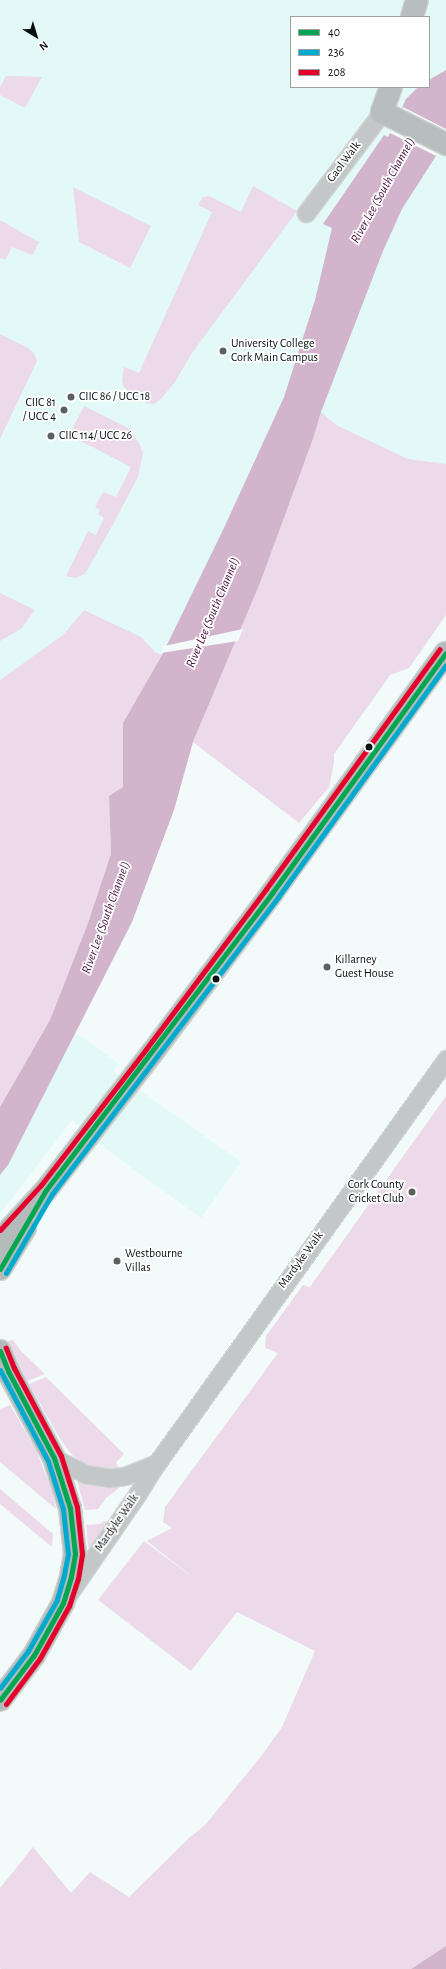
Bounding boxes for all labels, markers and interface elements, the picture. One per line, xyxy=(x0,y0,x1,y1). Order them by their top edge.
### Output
north arrow xyxy=(16,16,56,56)
legend xyxy=(290,16,430,88)
text: 40 xyxy=(328,26,340,38)
text: N xyxy=(37,39,50,53)
text: 236 xyxy=(328,46,344,58)
text: 208 xyxy=(328,66,345,78)
water label: River Lee (South Channel) xyxy=(349,135,419,247)
street label: Gaol Walk xyxy=(324,139,364,185)
place label: University College Cork Main Campus xyxy=(231,337,318,365)
marker: University College Cork Main Campus xyxy=(218,346,228,356)
place label: CIIC 86 / UCC 18 xyxy=(79,390,150,404)
marker: CIIC 86 / UCC 18 xyxy=(66,392,76,402)
place label: CIIC 81 / UCC 4 xyxy=(23,396,56,424)
marker: CIIC 81 / UCC 4 xyxy=(59,405,69,415)
place label: CIIC 114/ UCC 26 xyxy=(59,429,132,443)
marker: CIIC 114/ UCC 26 xyxy=(46,431,56,441)
water label: River Lee (South Channel) xyxy=(184,556,244,670)
unlabelled marker xyxy=(364,742,374,752)
water label: River Lee (South Channel) xyxy=(79,860,135,976)
place label: Killarney Guest House xyxy=(335,953,394,981)
marker: Killarney Guest House xyxy=(322,962,332,972)
unlabelled marker xyxy=(211,974,221,984)
place label: Cork County Cricket Club xyxy=(348,1178,404,1206)
marker: Cork County Cricket Club xyxy=(407,1187,417,1197)
street label: Mardyke Walk xyxy=(276,1229,326,1291)
place label: Westbourne Villas xyxy=(125,1247,183,1275)
marker: Westbourne Villas xyxy=(112,1256,122,1266)
street label: Mardyke Walk xyxy=(92,1492,142,1554)

